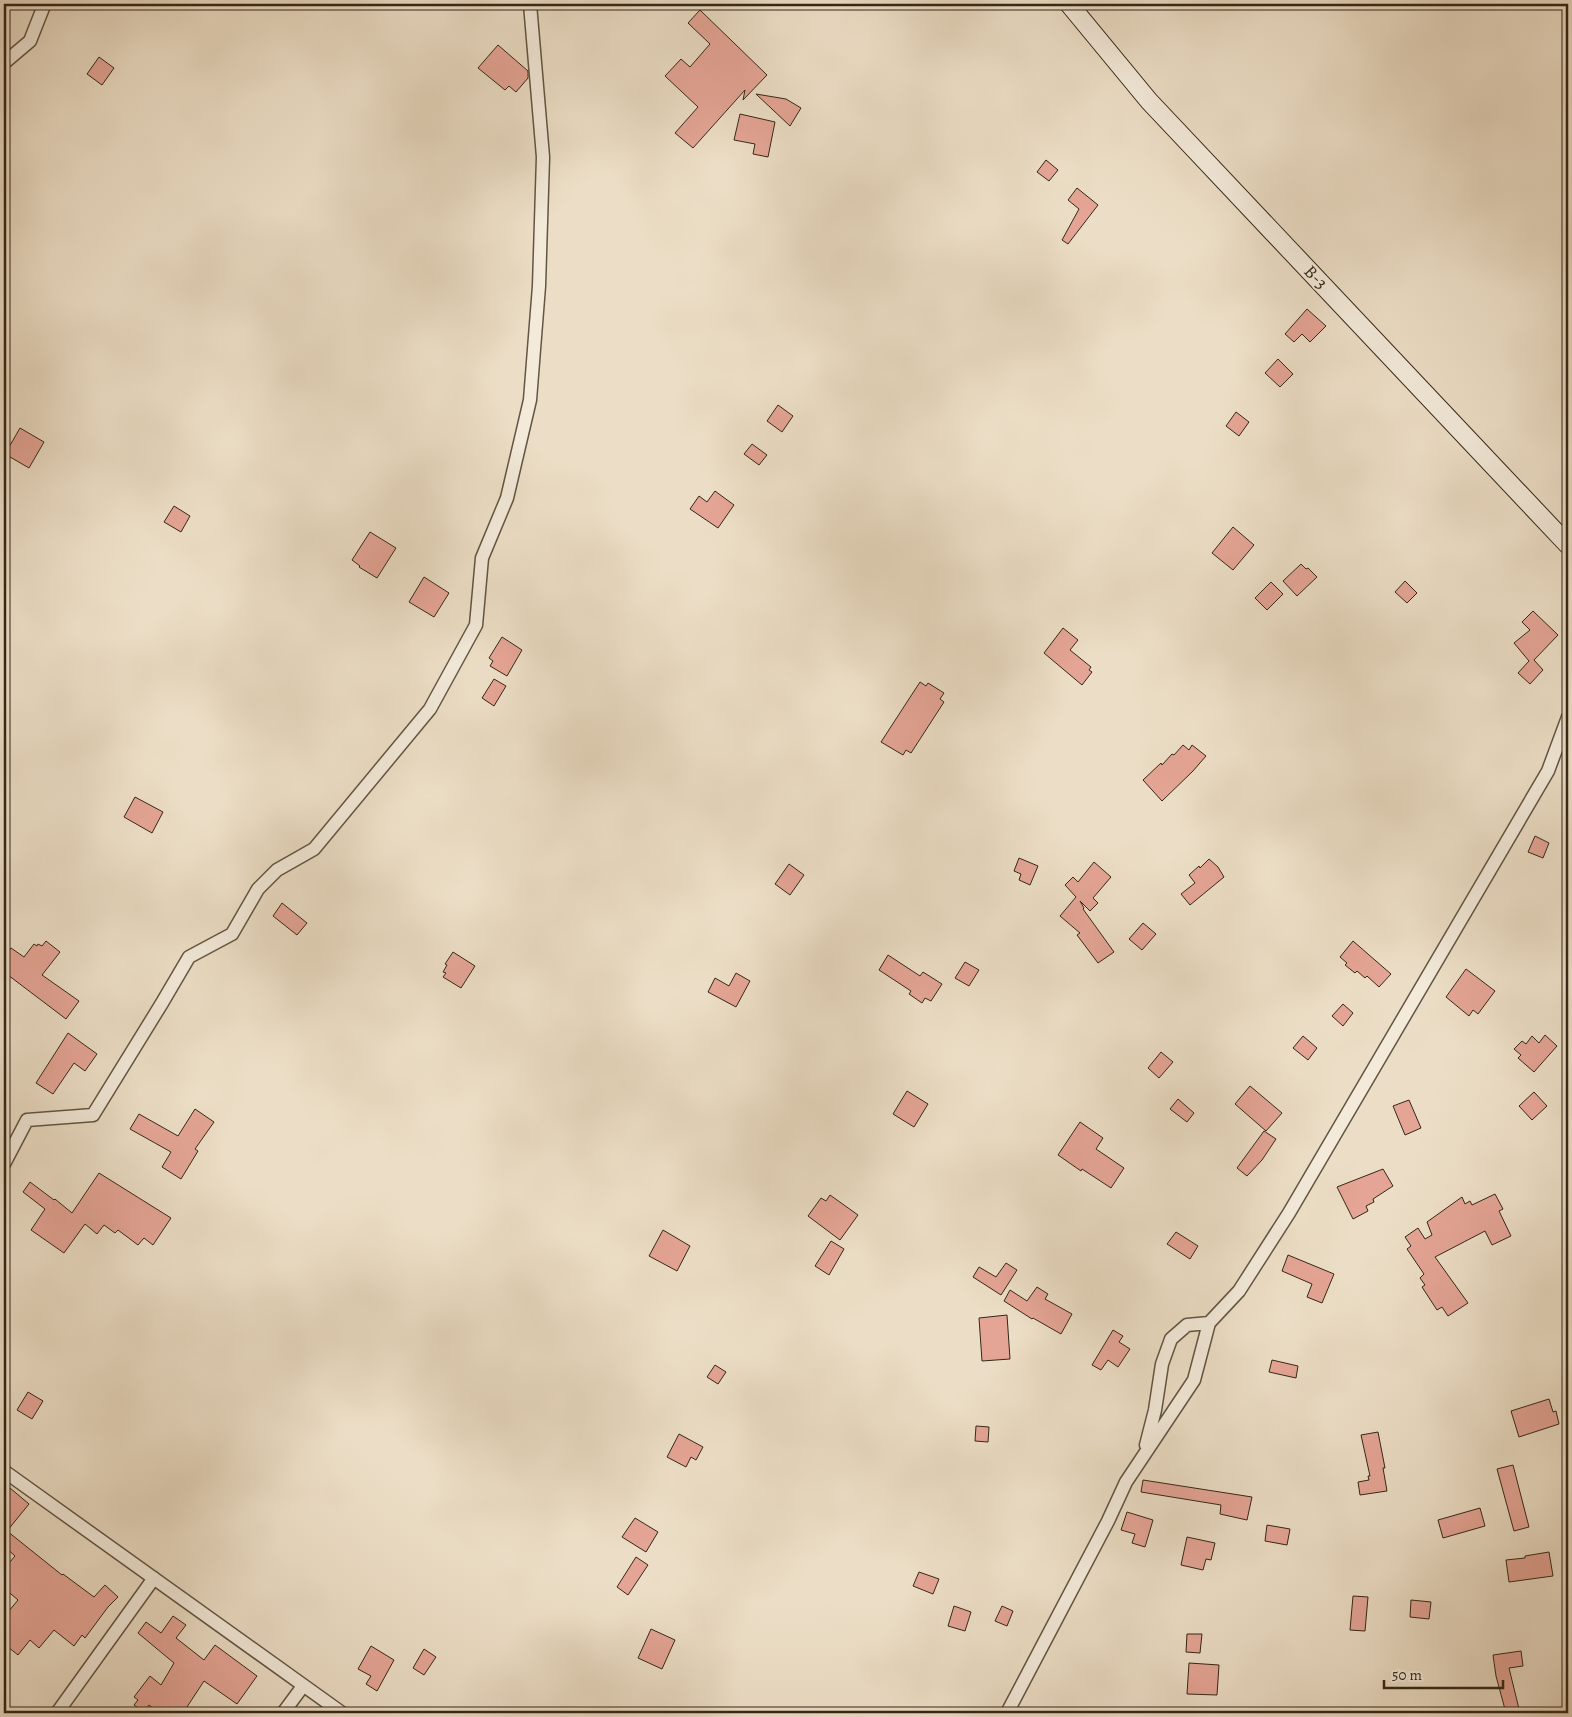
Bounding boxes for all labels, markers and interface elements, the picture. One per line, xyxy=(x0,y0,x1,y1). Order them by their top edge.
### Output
street label: B-3 xyxy=(1299,260,1333,294)
scale bar xyxy=(1384,1657,1503,1689)
text: 50 m xyxy=(1392,1665,1422,1685)

